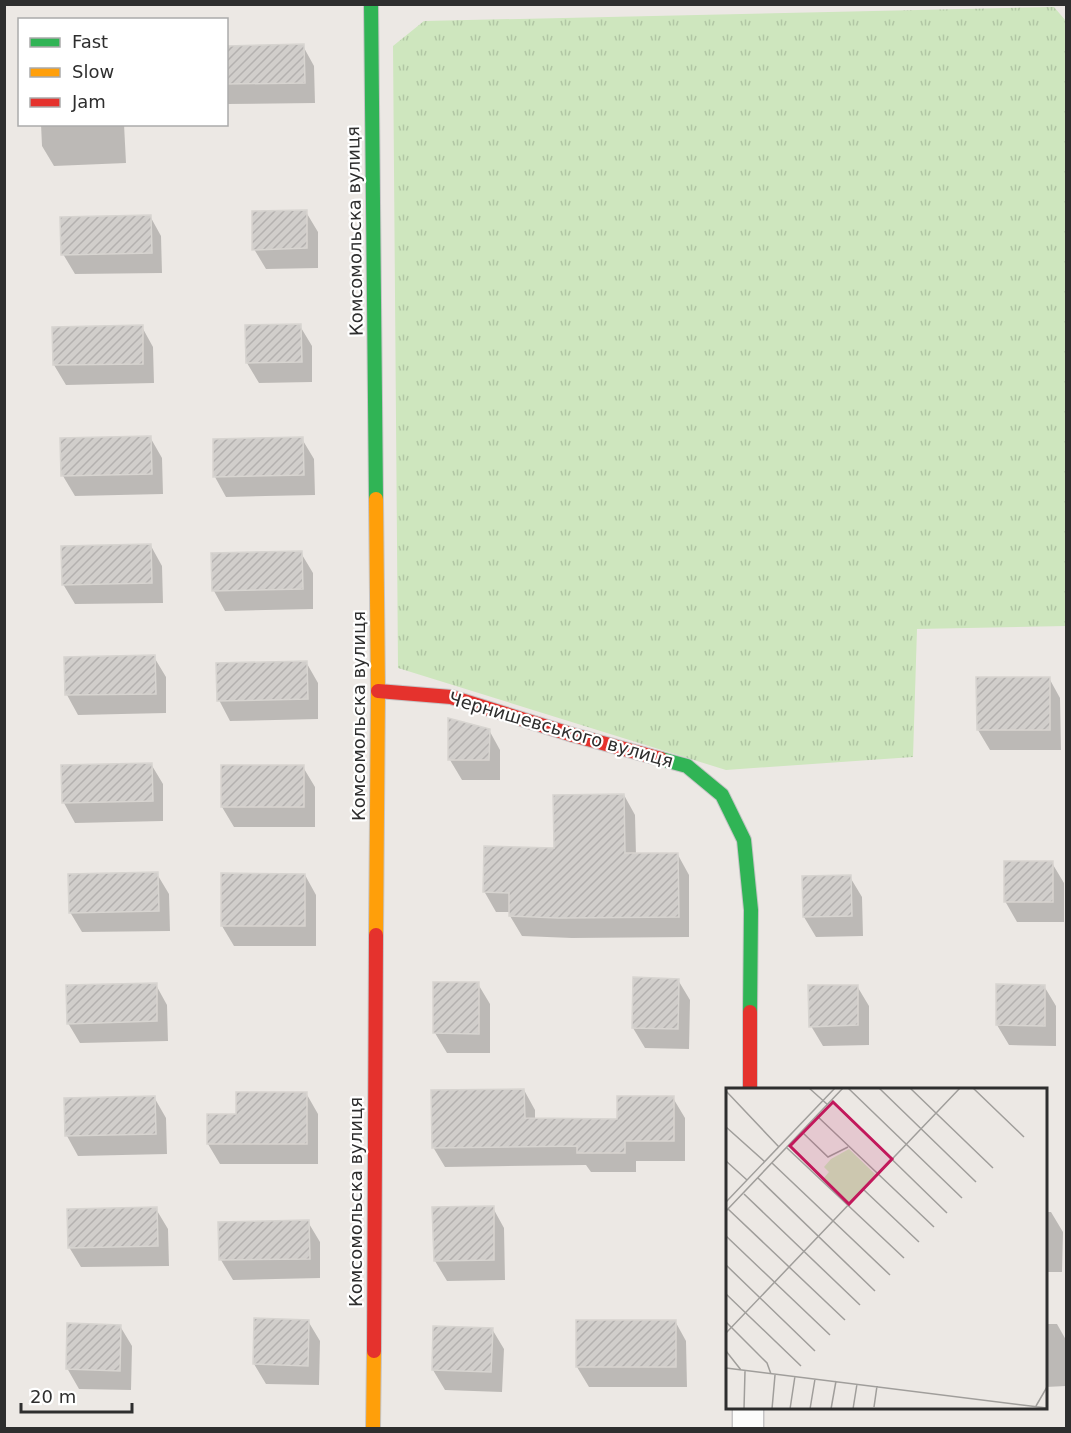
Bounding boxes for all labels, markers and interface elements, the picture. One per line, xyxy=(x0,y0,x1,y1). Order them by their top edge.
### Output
legend xyxy=(18,18,228,126)
text: Fast xyxy=(72,31,108,52)
text: Slow xyxy=(72,61,114,82)
text: Jam xyxy=(71,91,106,112)
street label: Комсомольска вулиця xyxy=(342,126,367,336)
street label: Комсомольска вулиця xyxy=(348,611,369,821)
street label: Чернишевського вулиця xyxy=(446,687,676,772)
inset map xyxy=(726,1088,1047,1409)
street label: Комсомольска вулиця xyxy=(345,1097,366,1307)
scale bar xyxy=(21,1376,132,1414)
text: 20 m xyxy=(30,1386,76,1407)

